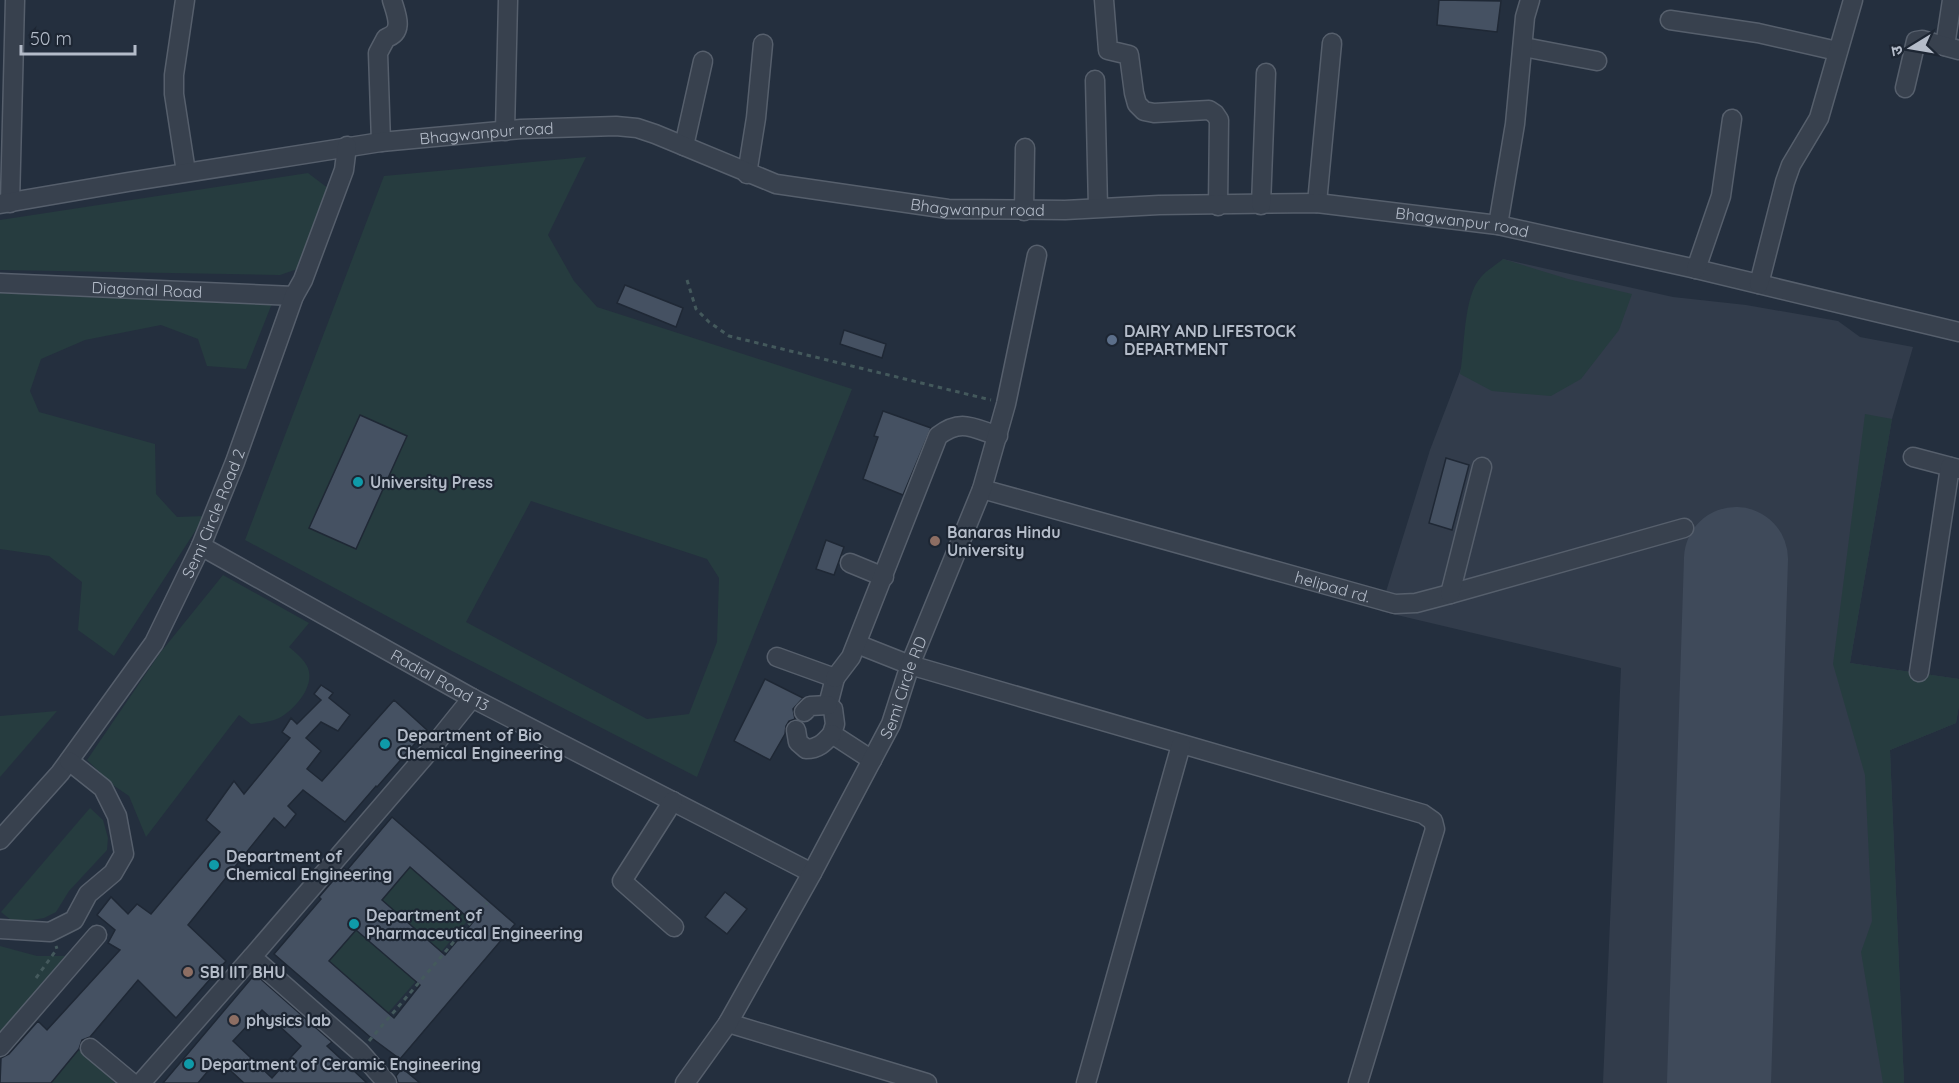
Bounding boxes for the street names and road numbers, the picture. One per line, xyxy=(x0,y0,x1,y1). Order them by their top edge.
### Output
street label: Bhagwanpur road xyxy=(419,118,554,148)
street label: Bhagwanpur road xyxy=(909,194,1045,220)
street label: Bhagwanpur road xyxy=(1394,203,1531,242)
street label: Diagonal Road xyxy=(91,277,203,302)
street label: Semi Circle Road 2 xyxy=(177,446,249,581)
street label: helipad rd. xyxy=(1293,567,1373,607)
street label: Semi Circle RD xyxy=(875,633,931,742)
street label: Radial Road 13 xyxy=(387,644,493,715)

